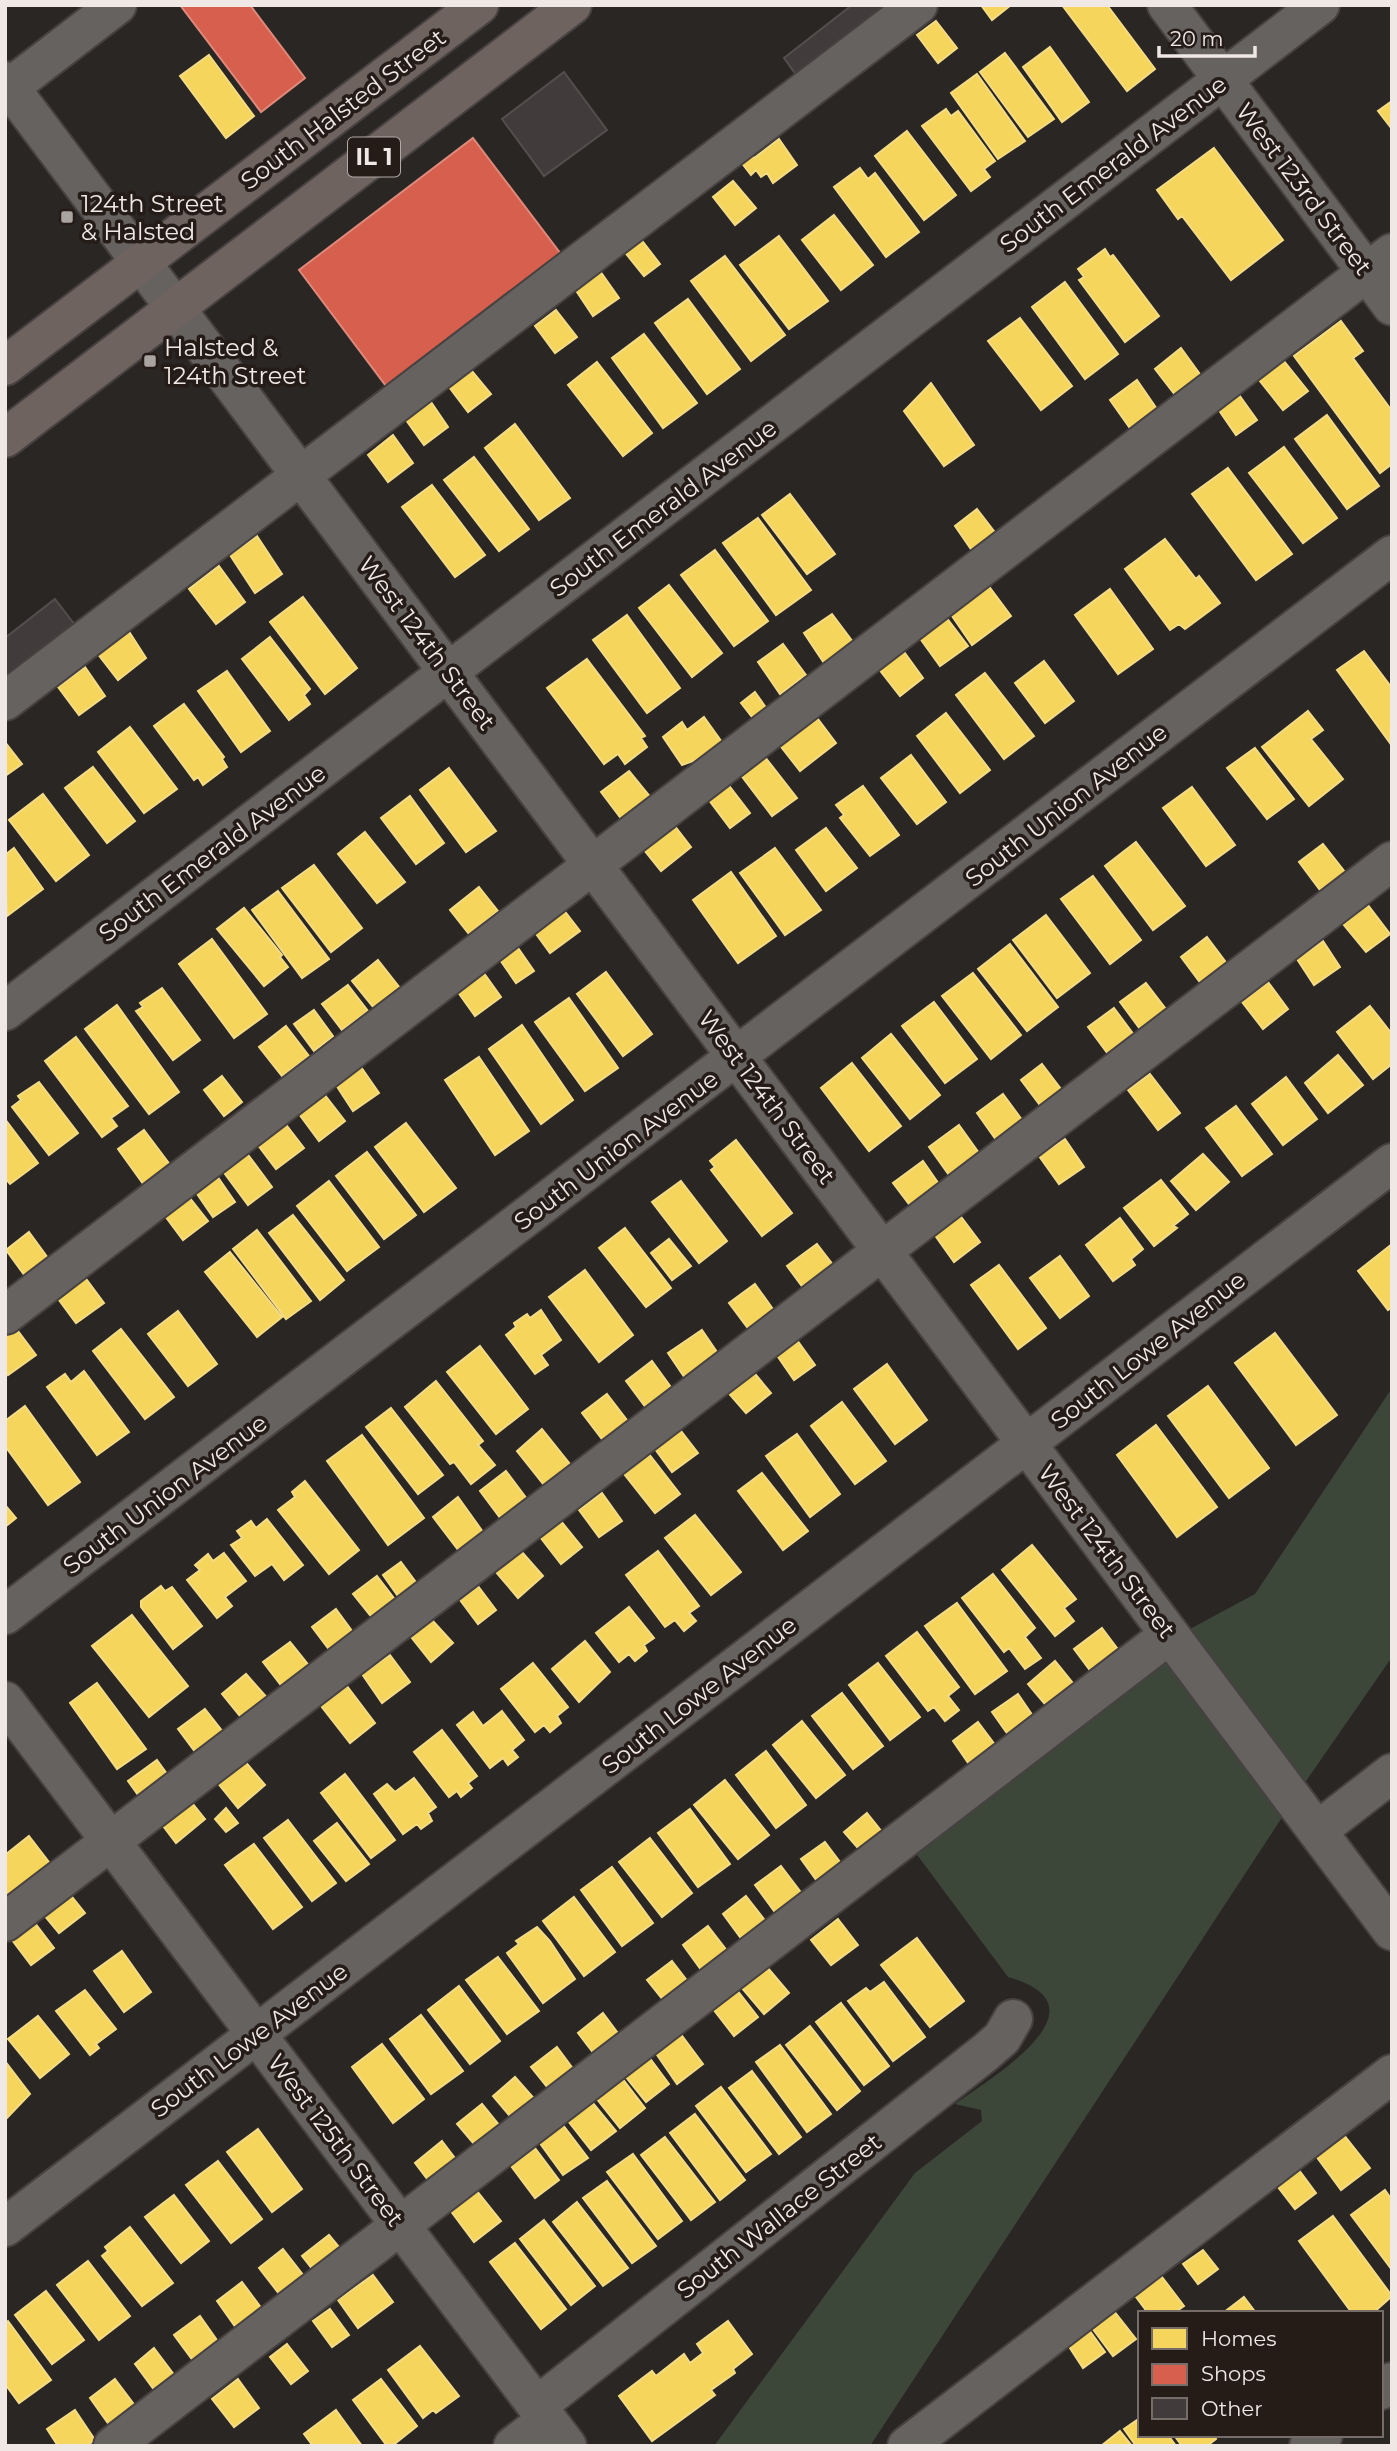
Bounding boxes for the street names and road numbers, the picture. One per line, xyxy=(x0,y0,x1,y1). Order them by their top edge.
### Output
street label: South Halsted Street xyxy=(235,22,451,195)
street label: South Emerald Avenue xyxy=(994,69,1232,259)
street label: West 123rd Street xyxy=(1230,97,1378,281)
road number: IL 1 xyxy=(348,138,400,176)
street label: South Emerald Avenue xyxy=(544,413,782,603)
street label: West 124th Street xyxy=(352,550,502,736)
street label: South Union Avenue xyxy=(959,717,1173,893)
street label: South Emerald Avenue xyxy=(93,758,331,948)
street label: West 124th Street xyxy=(692,1004,842,1190)
street label: South Union Avenue xyxy=(508,1064,724,1236)
street label: South Lowe Avenue xyxy=(1045,1265,1251,1435)
street label: South Union Avenue xyxy=(57,1408,273,1580)
street label: West 124th Street xyxy=(1032,1458,1182,1644)
street label: South Lowe Avenue xyxy=(596,1610,802,1780)
street label: South Lowe Avenue xyxy=(145,1957,353,2123)
street label: West 125th Street xyxy=(262,2048,410,2232)
street label: South Wallace Street xyxy=(671,2127,887,2305)

